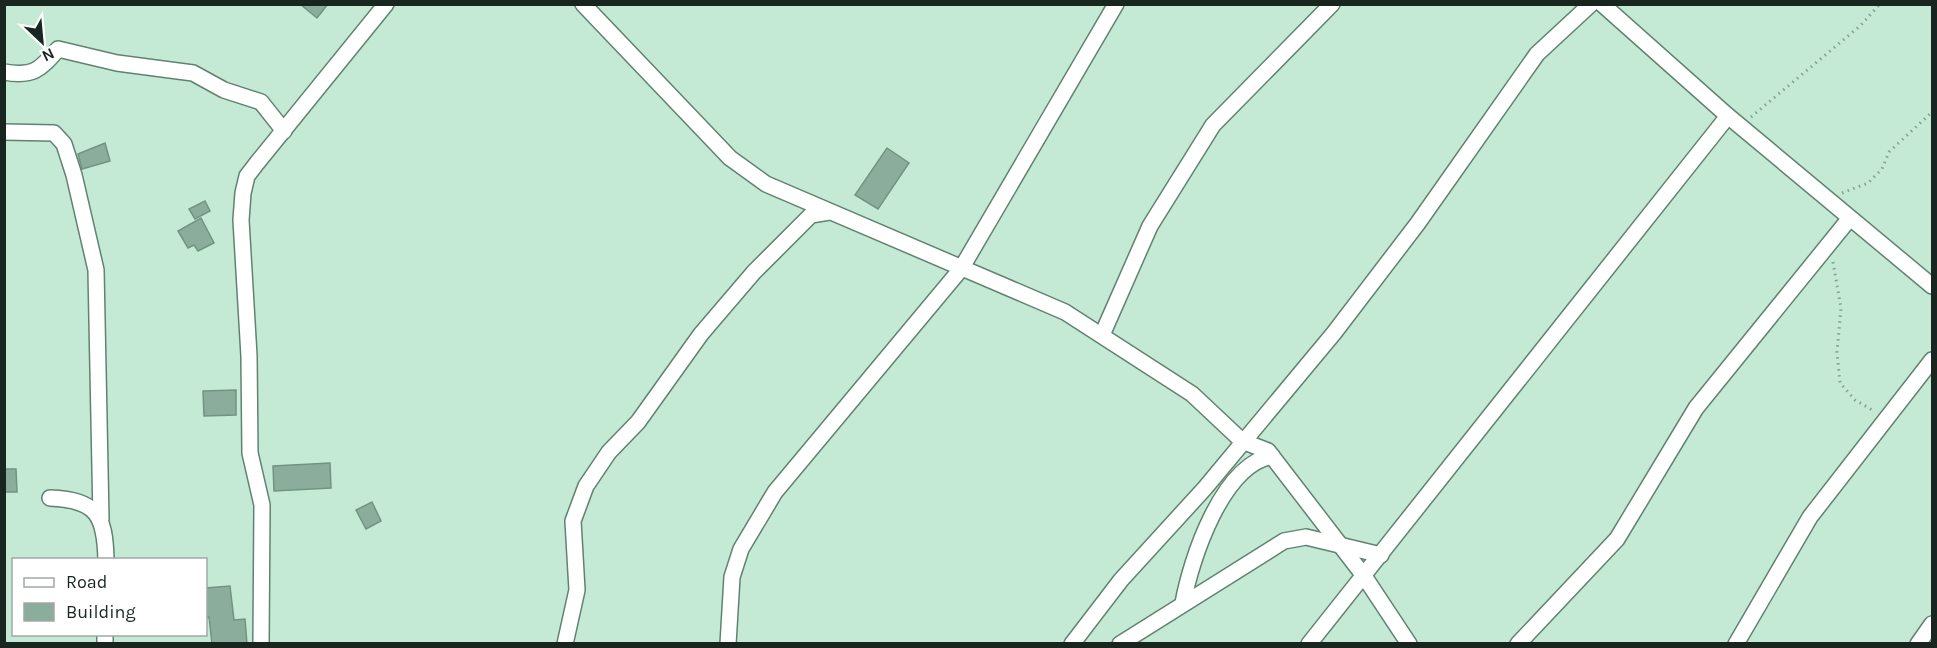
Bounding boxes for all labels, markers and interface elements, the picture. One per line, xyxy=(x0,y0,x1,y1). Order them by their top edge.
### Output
north arrow xyxy=(12,12,72,72)
text: N xyxy=(39,44,58,66)
legend xyxy=(12,558,207,636)
text: Road xyxy=(66,571,107,593)
text: Building xyxy=(66,601,136,623)

